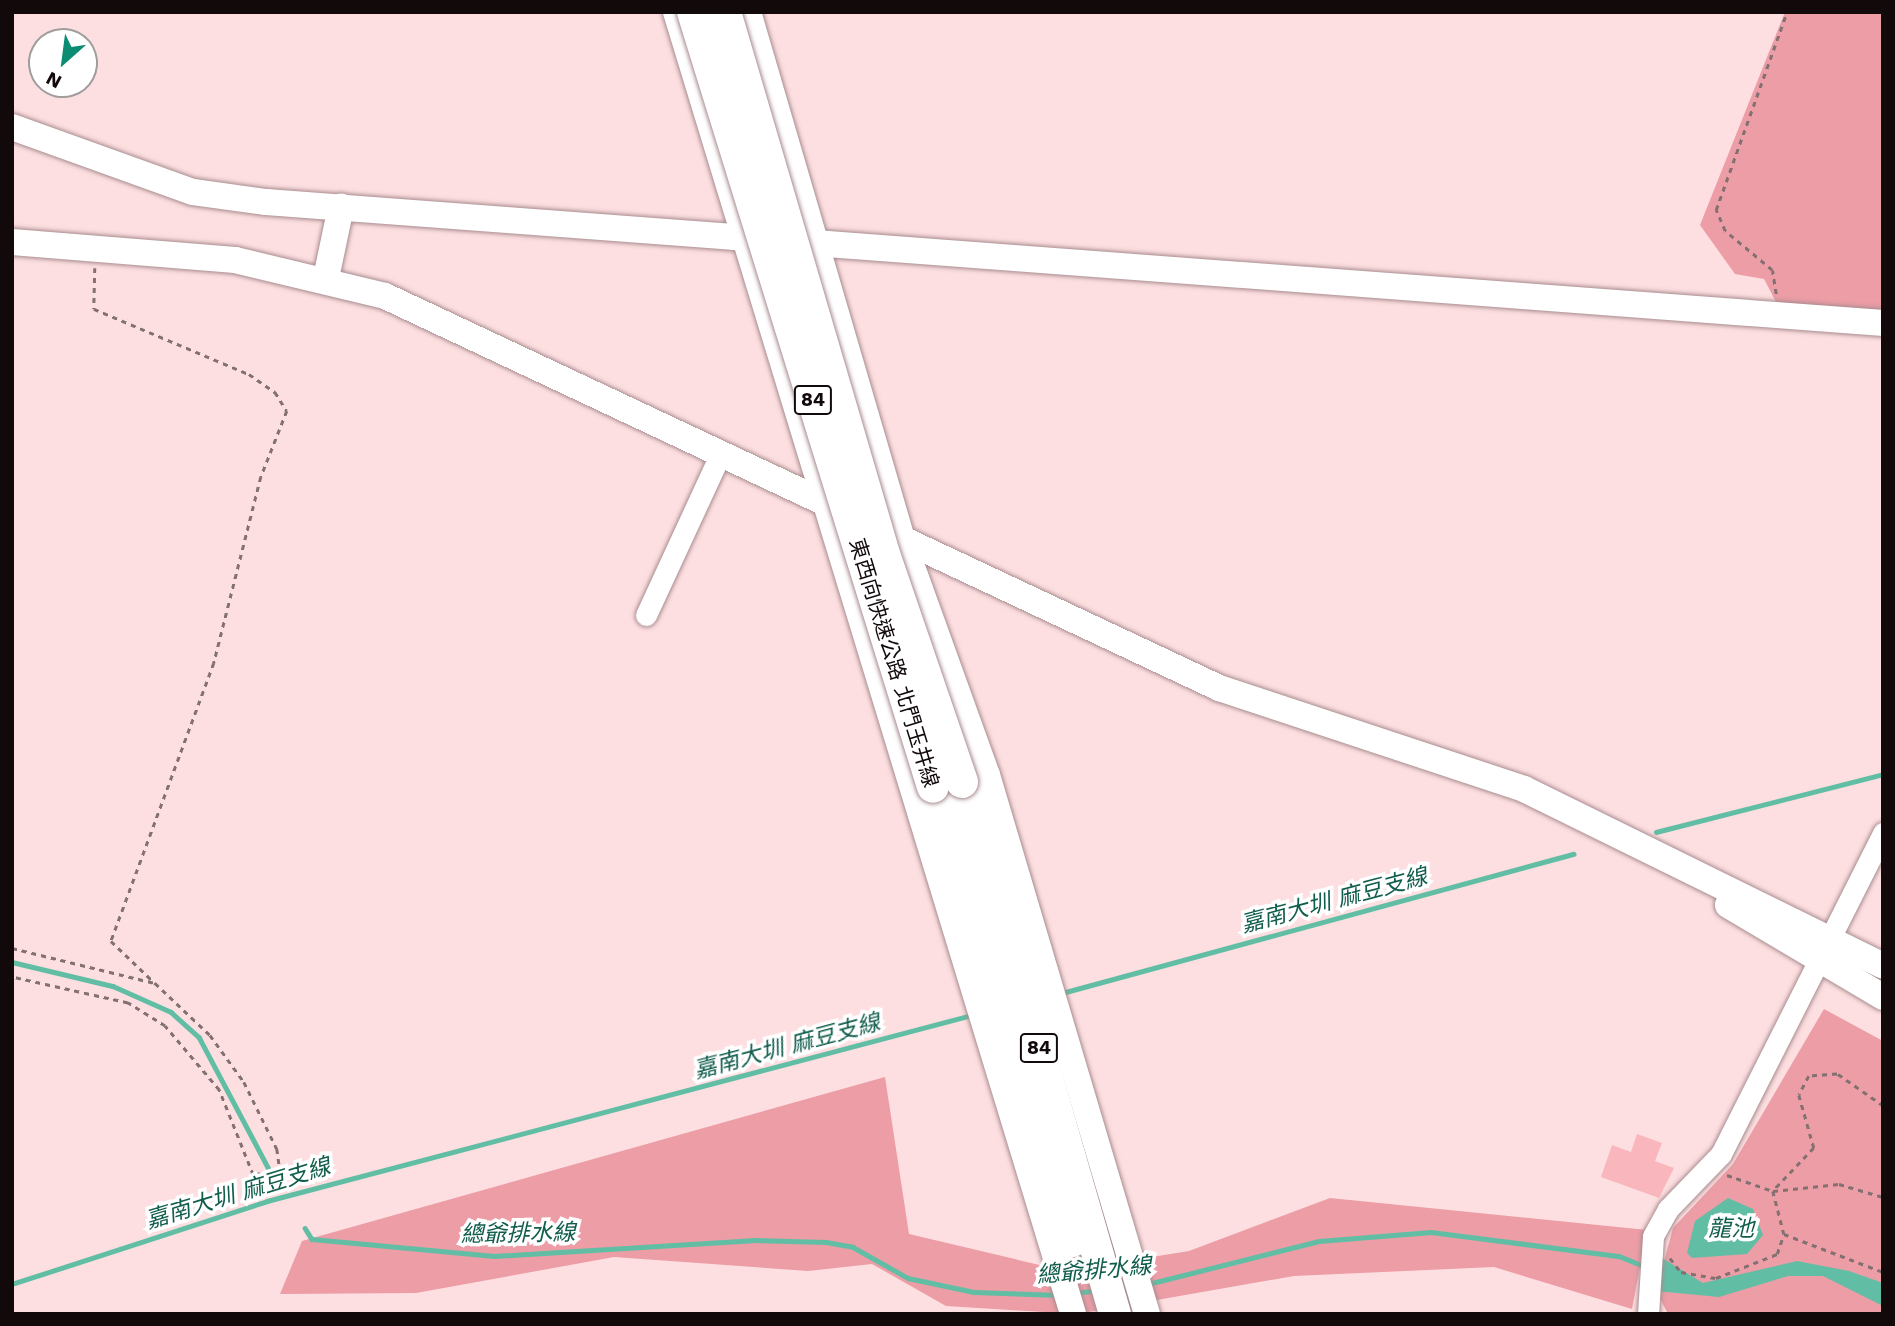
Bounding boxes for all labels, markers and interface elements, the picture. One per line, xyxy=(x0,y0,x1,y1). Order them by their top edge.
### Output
north arrow xyxy=(28,28,98,98)
text: N xyxy=(42,67,65,94)
road number: 84 xyxy=(794,384,832,416)
street label: 東西向快速公路 北門玉井線 xyxy=(844,535,944,791)
water label: 嘉南大圳 麻豆支線 xyxy=(1238,863,1430,939)
water label: 嘉南大圳 麻豆支線 xyxy=(691,1009,883,1085)
road number: 84 xyxy=(1020,1032,1058,1064)
water label: 嘉南大圳 麻豆支線 xyxy=(142,1153,334,1235)
water label: 龍池 xyxy=(1708,1215,1754,1243)
water label: 總爺排水線 xyxy=(460,1219,576,1249)
water label: 總爺排水線 xyxy=(1036,1252,1152,1290)

